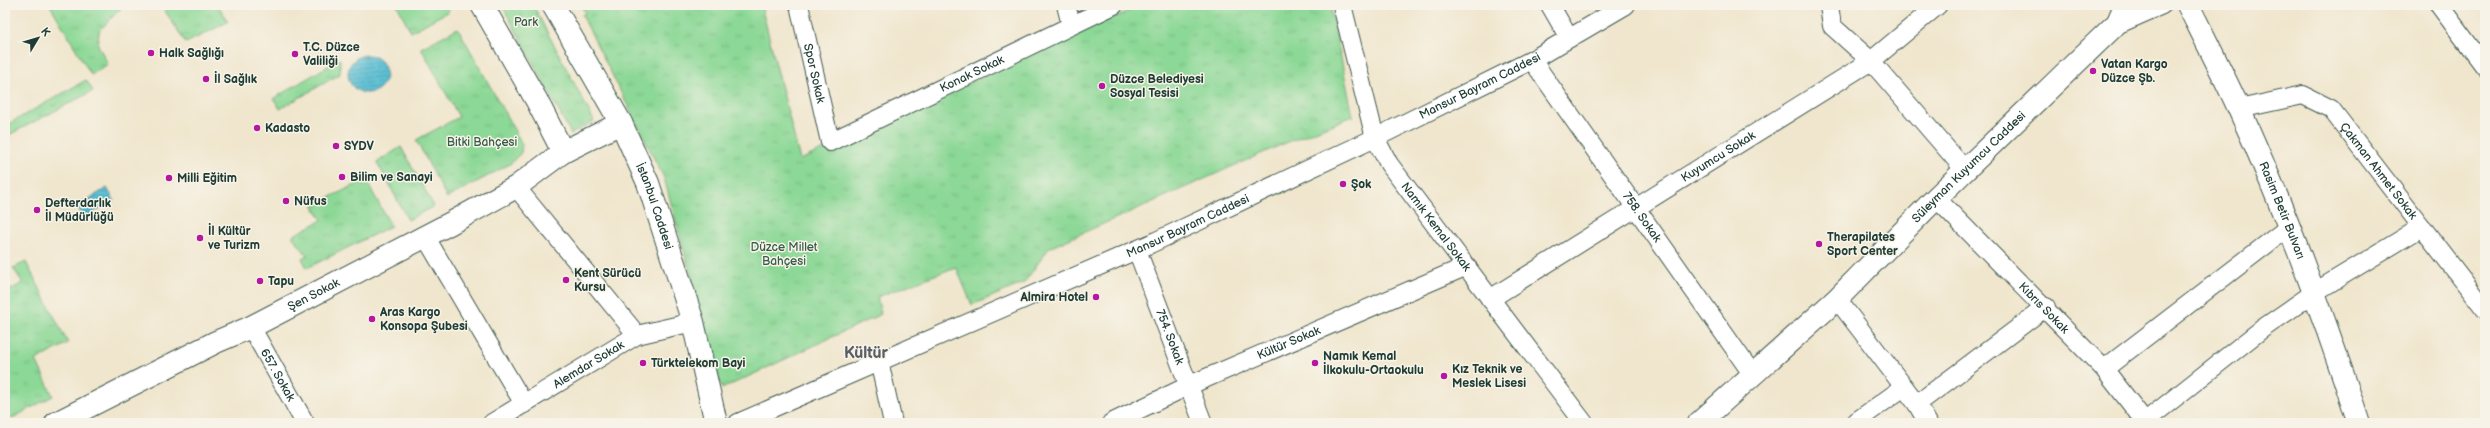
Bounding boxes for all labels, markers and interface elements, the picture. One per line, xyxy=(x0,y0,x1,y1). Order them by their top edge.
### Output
park label: Park xyxy=(514,15,538,30)
north arrow xyxy=(18,18,58,58)
text: K xyxy=(38,25,53,40)
place label: T.C. Düzce Valiliği xyxy=(303,40,360,69)
street label: Spor Sokak xyxy=(800,42,828,105)
place label: Halk Sağlığı xyxy=(159,46,224,61)
marker: Halk Sağlığı xyxy=(146,48,156,58)
marker: T.C. Düzce Valiliği xyxy=(290,49,300,59)
street label: Mansur Bayram Caddesi xyxy=(1417,50,1544,123)
street label: Konak Sokak xyxy=(938,52,1007,96)
place label: Vatan Kargo Düzce Şb. xyxy=(2101,57,2168,86)
marker: Vatan Kargo Düzce Şb. xyxy=(2088,66,2098,76)
place label: İl Sağlık xyxy=(214,70,258,87)
place label: Düzce Belediyesi Sosyal Tesisi xyxy=(1110,72,1204,101)
marker: İl Sağlık xyxy=(201,74,211,84)
marker: Düzce Belediyesi Sosyal Tesisi xyxy=(1097,81,1107,91)
street label: Süleyman Kuyumcu Caddesi xyxy=(1909,108,2029,226)
street label: Çakman Ahmet Sokak xyxy=(2336,120,2420,223)
place label: Kadasto xyxy=(265,121,310,136)
marker: Kadasto xyxy=(252,123,262,133)
street label: Kuyumcu Sokak xyxy=(1678,128,1758,186)
park label: Bitki Bahçesi xyxy=(447,135,517,150)
place label: SYDV xyxy=(344,139,374,154)
marker: SYDV xyxy=(331,141,341,151)
street label: Rasim Betir Bulvarı xyxy=(2255,159,2308,262)
street label: İstanbul Caddesi xyxy=(632,160,676,252)
place label: Bilim ve Sanayi xyxy=(350,170,433,185)
place label: Milli Eğitim xyxy=(177,171,237,186)
marker: Bilim ve Sanayi xyxy=(337,172,347,182)
marker: Milli Eğitim xyxy=(164,173,174,183)
place label: Şok xyxy=(1351,177,1372,192)
marker: Şok xyxy=(1338,179,1348,189)
street label: Namık Kemal Sokak xyxy=(1397,180,1474,274)
street label: 758. Sokak xyxy=(1619,190,1665,245)
street label: Mansur Bayram Caddesi xyxy=(1124,191,1252,261)
place label: Nüfus xyxy=(294,194,327,209)
place label: Defterdarlık İl Müdürlüğü xyxy=(45,196,114,225)
marker: Nüfus xyxy=(281,196,291,206)
marker: Defterdarlık İl Müdürlüğü xyxy=(32,205,42,215)
place label: İl Kültür ve Turizm xyxy=(207,222,260,253)
place label: Therapilates Sport Center xyxy=(1827,230,1898,259)
marker: İl Kültür ve Turizm xyxy=(195,233,205,243)
marker: Therapilates Sport Center xyxy=(1814,239,1824,249)
park label: Düzce Millet Bahçesi xyxy=(750,240,818,269)
place label: Kent Sürücü Kursu xyxy=(574,266,642,295)
place label: Tapu xyxy=(268,274,294,289)
street label: Şen Sokak xyxy=(285,275,343,315)
marker: Kent Sürücü Kursu xyxy=(561,275,571,285)
marker: Tapu xyxy=(255,276,265,286)
street label: Kıbrıs Sokak xyxy=(2015,279,2072,337)
place label: Almira Hotel xyxy=(1019,290,1088,305)
marker: Almira Hotel xyxy=(1091,292,1101,302)
place label: Aras Kargo Konsopa Şubesi xyxy=(379,305,468,334)
street label: 754. Sokak xyxy=(1152,307,1187,367)
marker: Aras Kargo Konsopa Şubesi xyxy=(367,314,377,324)
street label: Kültür Sokak xyxy=(1255,323,1323,363)
street label: Alemdar Sokak xyxy=(551,337,627,392)
district label: Kültür xyxy=(844,344,889,363)
street label: 657. Sokak xyxy=(257,346,298,404)
place label: Namık Kemal İlkokulu-Ortaokulu xyxy=(1323,349,1424,378)
place label: Türktelekom Bayi xyxy=(651,356,746,371)
marker: Türktelekom Bayi xyxy=(638,358,648,368)
marker: Namık Kemal İlkokulu-Ortaokulu xyxy=(1310,358,1320,368)
place label: Kız Teknik ve Meslek Lisesi xyxy=(1452,362,1526,391)
marker: Kız Teknik ve Meslek Lisesi xyxy=(1439,371,1449,381)

